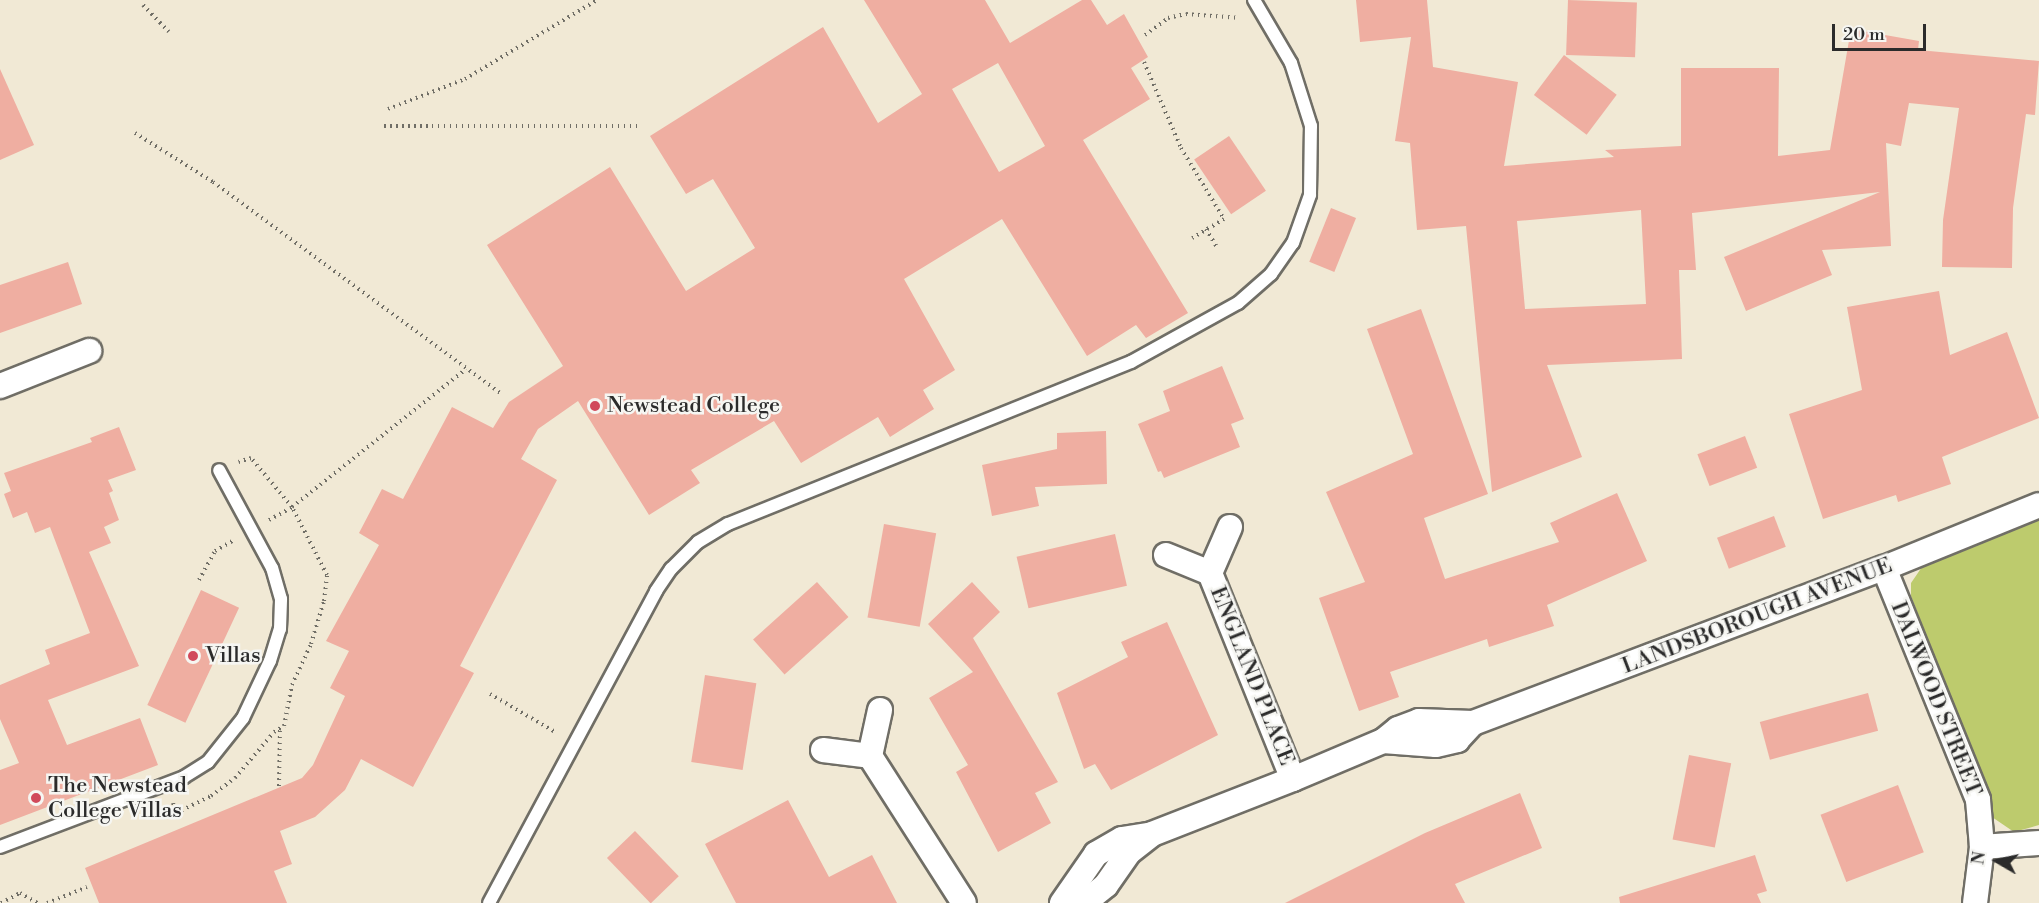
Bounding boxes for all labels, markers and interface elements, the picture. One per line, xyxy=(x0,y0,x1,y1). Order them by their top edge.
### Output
scale bar xyxy=(1835,12,1930,50)
text: 20 m xyxy=(1843,23,1885,46)
place label: Newstead College xyxy=(607,393,780,419)
marker: Newstead College xyxy=(588,399,602,413)
street label: LANDSBOROUGH AVENUE xyxy=(1618,552,1896,680)
street label: ENGLAND PLACE xyxy=(1204,583,1300,769)
street label: DALWOOD STREET xyxy=(1885,598,1987,800)
place label: Villas xyxy=(205,643,261,669)
marker: Villas xyxy=(186,649,200,663)
place label: The Newstead College Villas xyxy=(48,772,187,824)
marker: The Newstead College Villas xyxy=(29,791,43,805)
north arrow xyxy=(1967,831,2027,891)
text: N xyxy=(1968,850,1990,866)

